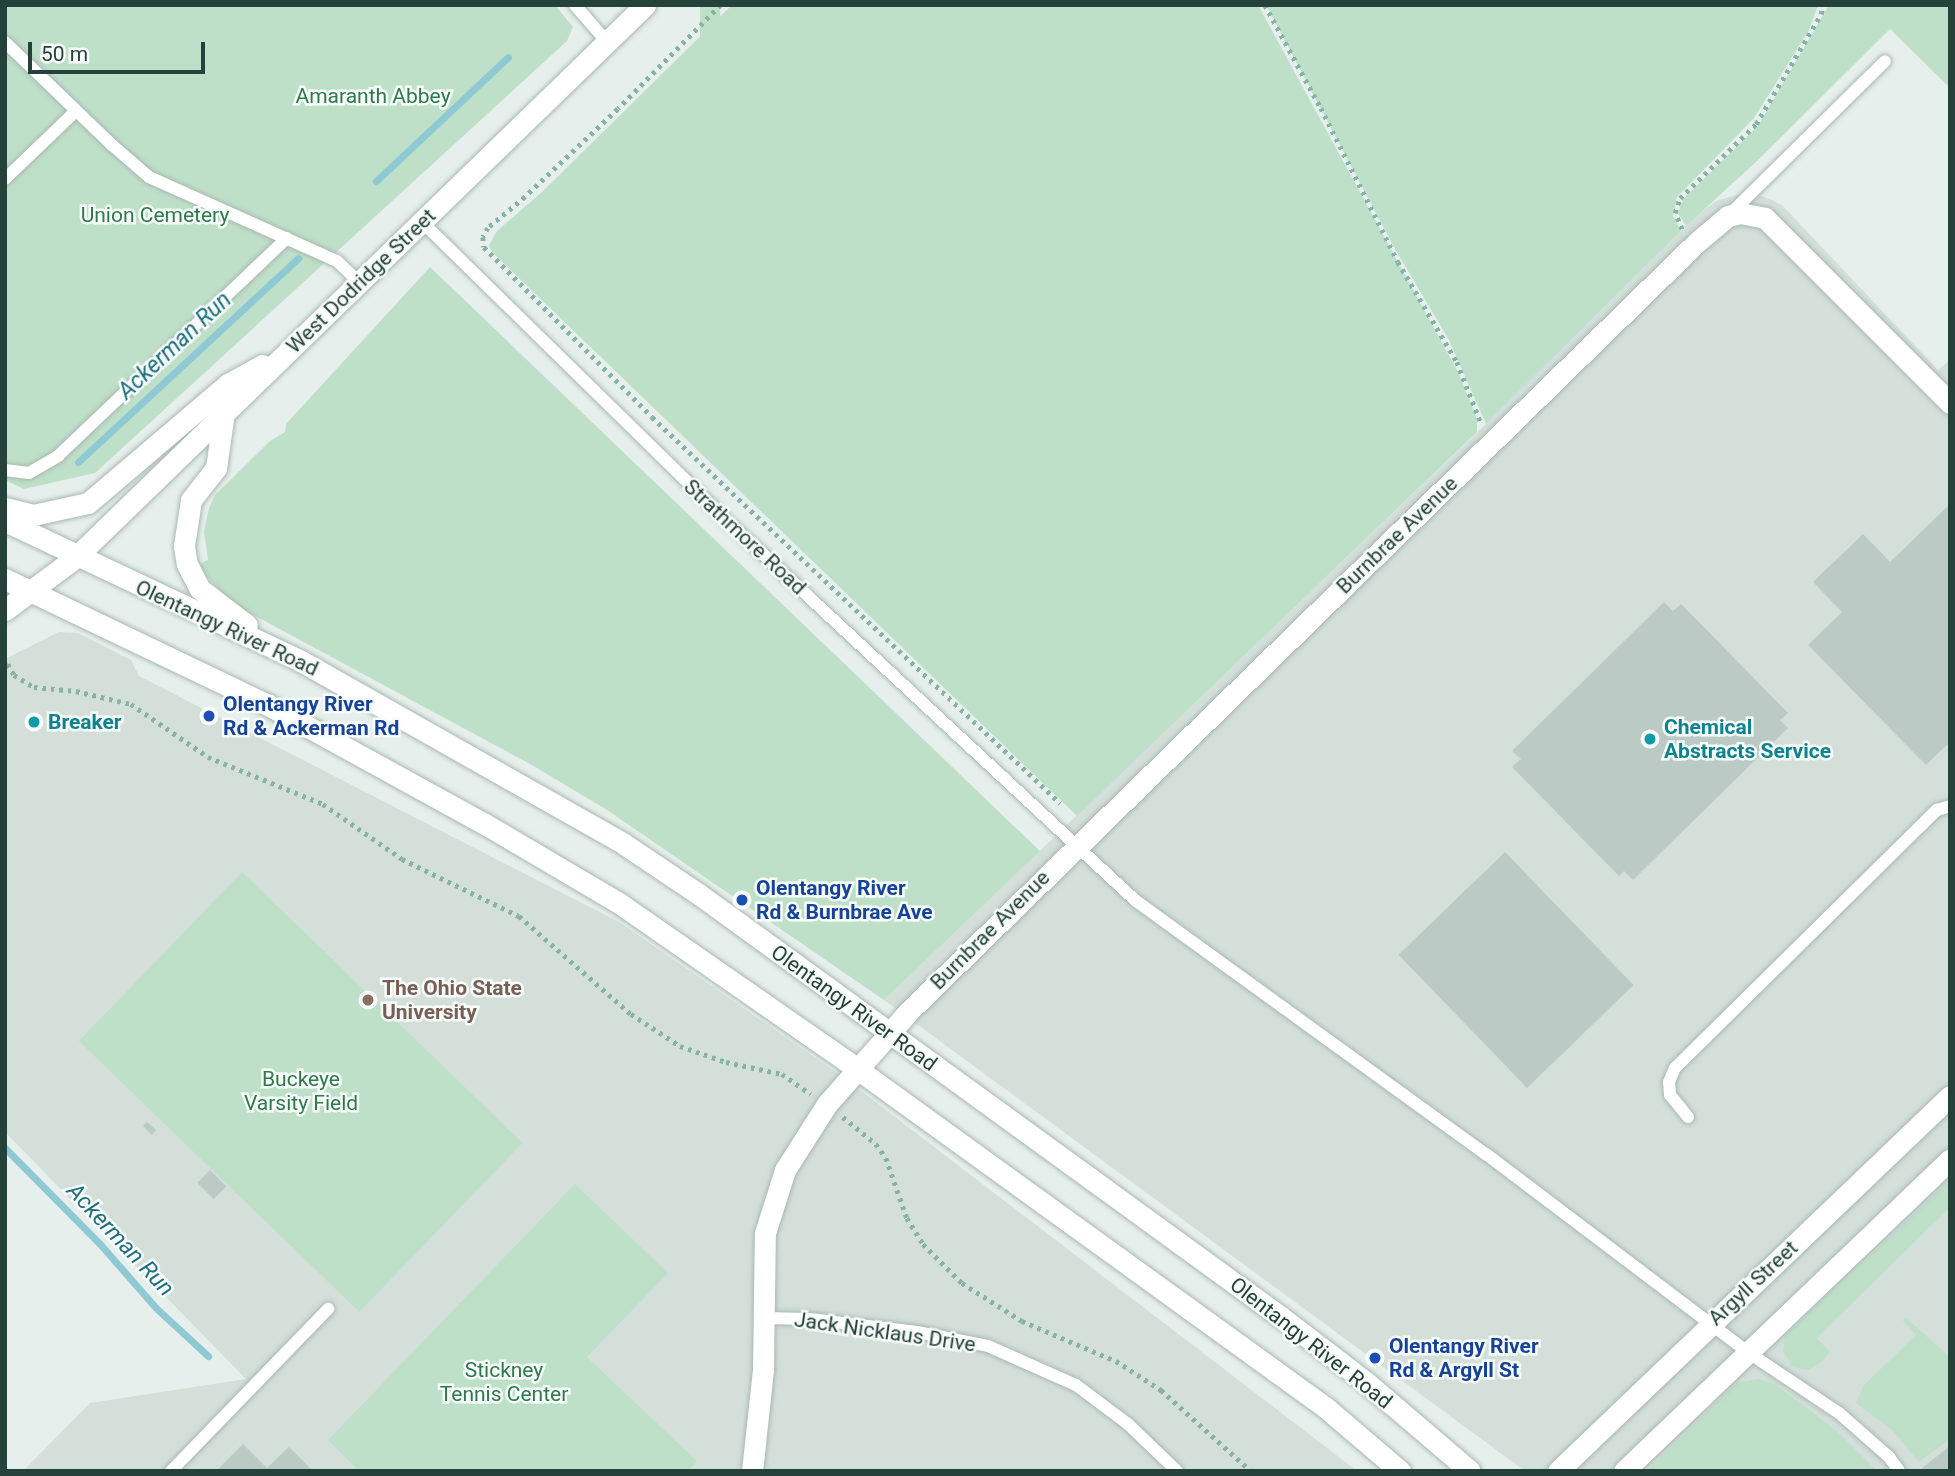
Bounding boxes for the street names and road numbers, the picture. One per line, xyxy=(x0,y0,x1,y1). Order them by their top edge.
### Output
street label: West Dodridge Street xyxy=(281,203,441,359)
street label: Burnbrae Avenue xyxy=(1331,471,1463,599)
street label: Strathmore Road xyxy=(679,474,811,600)
street label: Olentangy River Road xyxy=(132,575,322,681)
street label: Burnbrae Avenue xyxy=(925,865,1055,995)
street label: Olentangy River Road xyxy=(766,939,942,1077)
street label: Argyll Street xyxy=(1703,1235,1803,1331)
street label: Olentangy River Road xyxy=(1225,1272,1397,1414)
street label: Jack Nicklaus Drive xyxy=(793,1307,977,1357)

